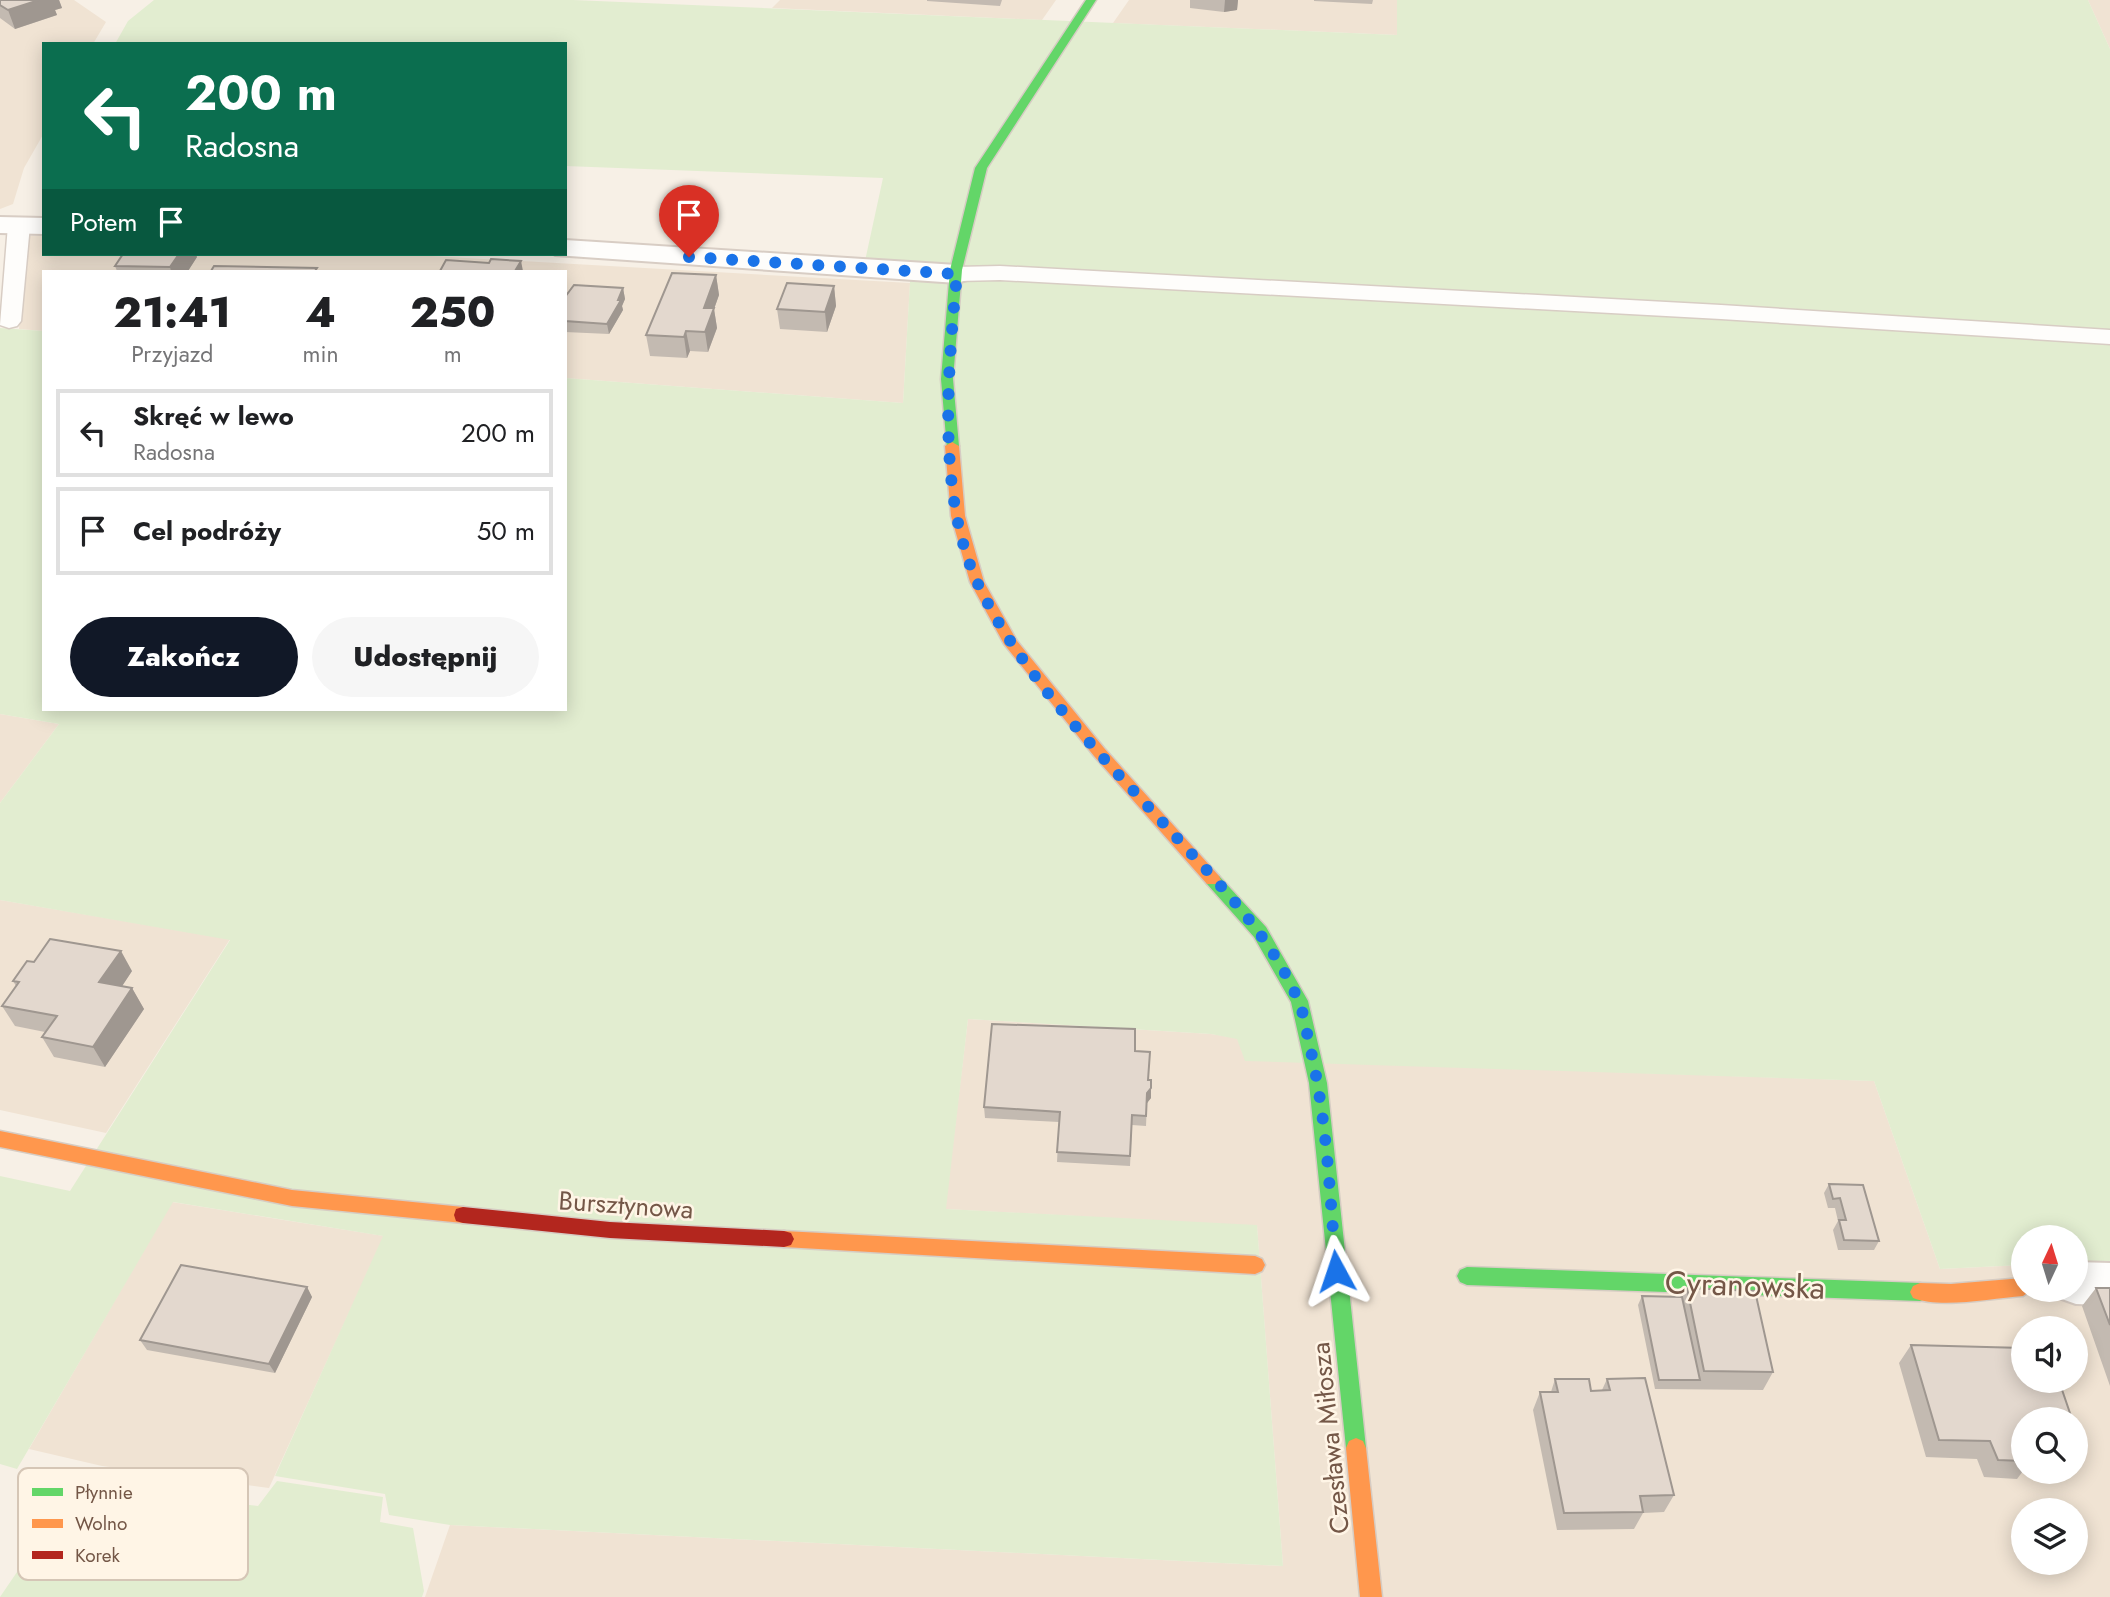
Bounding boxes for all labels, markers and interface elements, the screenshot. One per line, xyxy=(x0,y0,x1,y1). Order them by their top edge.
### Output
text: 200 m xyxy=(185,58,337,128)
icon: left xyxy=(70,70,161,161)
text: Radosna xyxy=(185,123,299,169)
pin xyxy=(659,185,719,257)
icon: arrive xyxy=(670,196,708,234)
text: Potem xyxy=(70,203,138,241)
icon: arrive xyxy=(152,203,190,241)
text: 21:41 xyxy=(114,282,231,343)
text: 4 xyxy=(305,282,336,343)
text: 250 xyxy=(410,282,495,343)
text: Przyjazd xyxy=(131,337,213,371)
text: min xyxy=(303,337,339,371)
text: m xyxy=(444,337,462,371)
text: Skręć w lewo xyxy=(133,397,294,435)
icon: left xyxy=(74,414,112,452)
text: 200 m xyxy=(461,414,535,452)
text: Radosna xyxy=(133,435,215,469)
icon: arrive xyxy=(74,512,112,550)
text: Cel podróży xyxy=(133,512,281,550)
text: 50 m xyxy=(477,512,535,550)
button: Zakończ xyxy=(70,617,298,697)
button: Udostępnij xyxy=(312,617,539,697)
street label: Bursztynowa xyxy=(557,1181,695,1229)
north arrow xyxy=(2011,1225,2088,1302)
map controls xyxy=(2011,1225,2088,1575)
position arrow xyxy=(1299,1234,1373,1308)
street label: Cyranowska xyxy=(1664,1259,1826,1311)
button: sound xyxy=(2011,1316,2088,1393)
street label: Czesława Miłosza xyxy=(1301,1340,1359,1536)
button: search xyxy=(2011,1407,2088,1484)
legend xyxy=(18,1468,248,1580)
text: Płynnie xyxy=(75,1479,133,1506)
button: layers xyxy=(2011,1498,2088,1575)
text: Wolno xyxy=(75,1510,127,1537)
text: Korek xyxy=(75,1542,121,1569)

